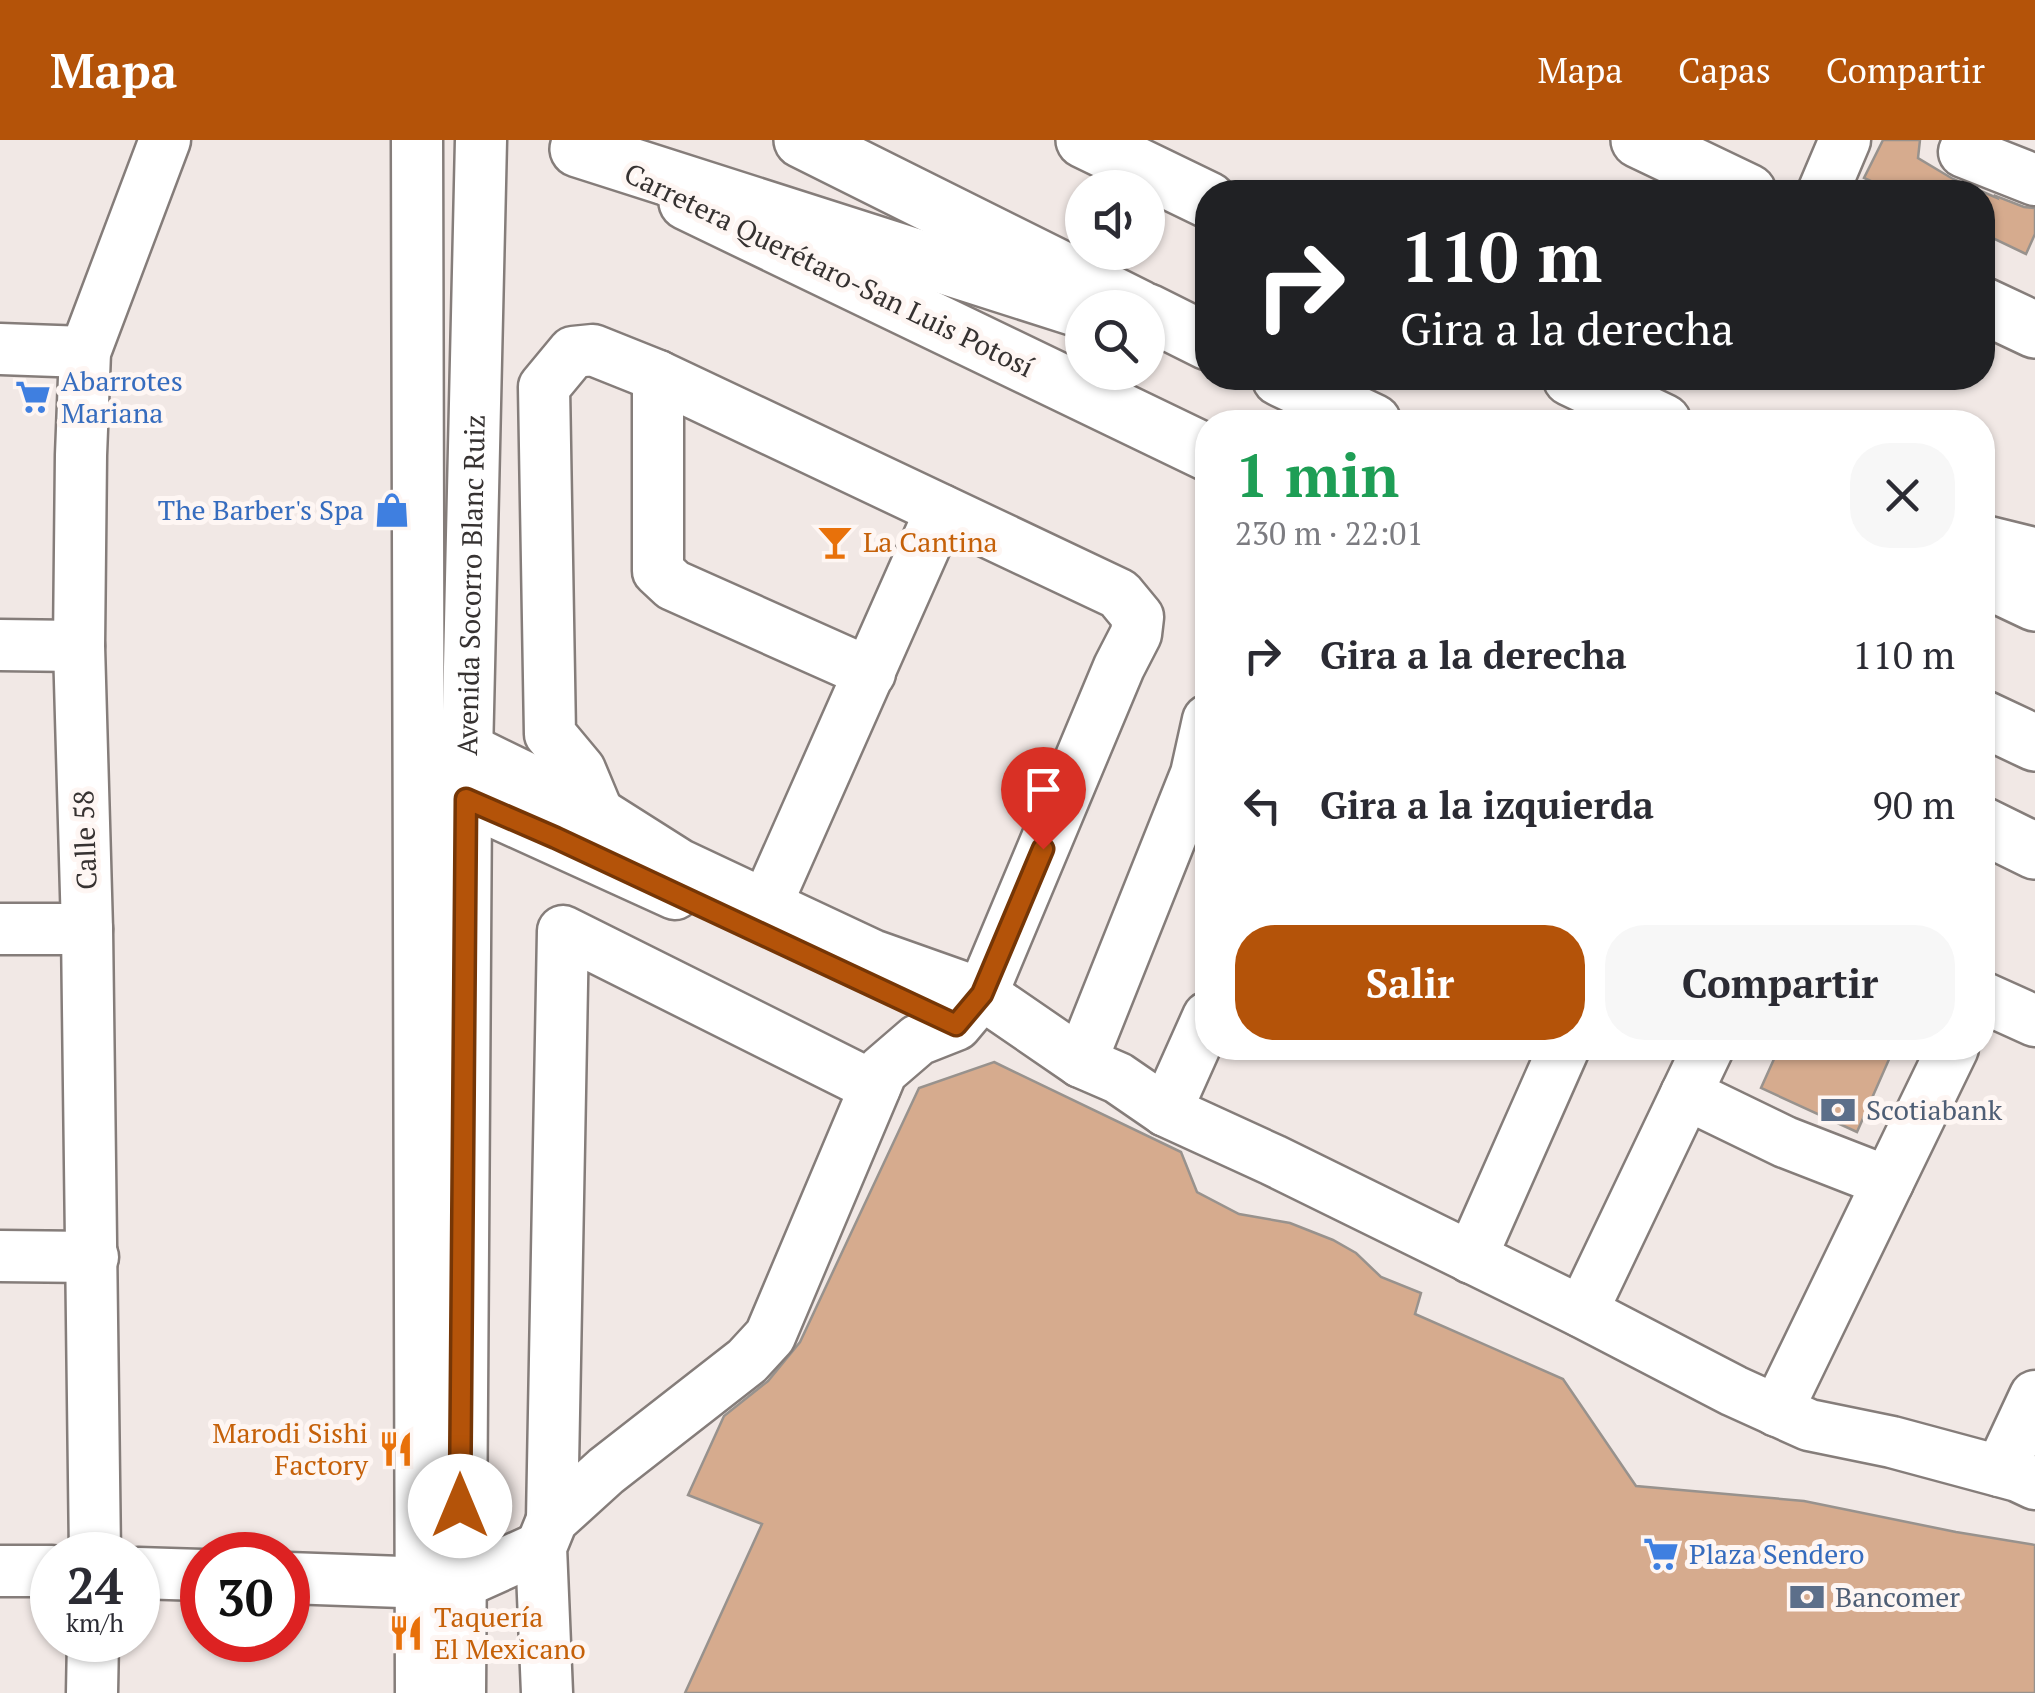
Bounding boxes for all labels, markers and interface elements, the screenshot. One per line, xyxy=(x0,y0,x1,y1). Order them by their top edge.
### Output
text: Mapa xyxy=(50,38,177,102)
text: Mapa xyxy=(1537,47,1623,93)
text: Capas xyxy=(1678,47,1771,93)
text: Compartir xyxy=(1826,47,1985,93)
street label: Carretera Querétaro-San Luis Potosí xyxy=(618,154,1041,385)
map controls xyxy=(1065,170,1165,390)
button: sound xyxy=(1065,170,1165,270)
text: 110 m xyxy=(1400,209,1602,302)
icon: right xyxy=(1235,220,1365,350)
button: search xyxy=(1065,290,1165,390)
text: Gira a la derecha xyxy=(1400,298,1734,358)
place label: Abarrotes Mariana xyxy=(61,362,183,431)
supermarket icon: Abarrotes Mariana xyxy=(14,378,52,416)
street label: Avenida Socorro Blanc Ruiz xyxy=(448,414,493,756)
text: 1 min xyxy=(1235,435,1399,514)
button: close xyxy=(1850,443,1955,548)
place label: The Barber's Spa xyxy=(158,491,364,528)
shop icon: The Barber's Spa xyxy=(373,491,411,529)
text: 230 m · 22:01 xyxy=(1235,512,1423,554)
bar icon: La Cantina xyxy=(816,523,854,561)
place label: La Cantina xyxy=(863,523,998,560)
icon: right xyxy=(1235,628,1290,683)
text: Gira a la derecha xyxy=(1320,630,1627,680)
text: 110 m xyxy=(1852,630,1955,680)
pin xyxy=(1001,747,1086,850)
icon: arrive xyxy=(1016,762,1071,817)
icon: left xyxy=(1235,778,1290,833)
text: Gira a la izquierda xyxy=(1320,780,1654,830)
text: 90 m xyxy=(1872,780,1955,830)
street label: Calle 58 xyxy=(64,790,105,891)
button: Salir xyxy=(1235,925,1585,1040)
button: Compartir xyxy=(1605,925,1955,1040)
bank icon: Scotiabank xyxy=(1819,1091,1857,1129)
place label: Scotiabank xyxy=(1866,1091,2003,1128)
place label: Marodi Sishi Factory xyxy=(212,1414,369,1483)
restaurant icon: Marodi Sishi Factory xyxy=(377,1430,415,1468)
position arrow xyxy=(408,1454,512,1558)
speed limit sign: 30 xyxy=(180,1532,310,1662)
supermarket icon: Plaza Sendero xyxy=(1642,1535,1680,1573)
place label: Plaza Sendero xyxy=(1689,1535,1864,1572)
text: 24 xyxy=(67,1552,123,1618)
bank icon: Bancomer xyxy=(1788,1578,1826,1616)
place label: Bancomer xyxy=(1835,1578,1960,1615)
place label: Taquería El Mexicano xyxy=(434,1598,586,1667)
text: km/h xyxy=(66,1606,124,1639)
restaurant icon: Taquería El Mexicano xyxy=(387,1614,425,1652)

